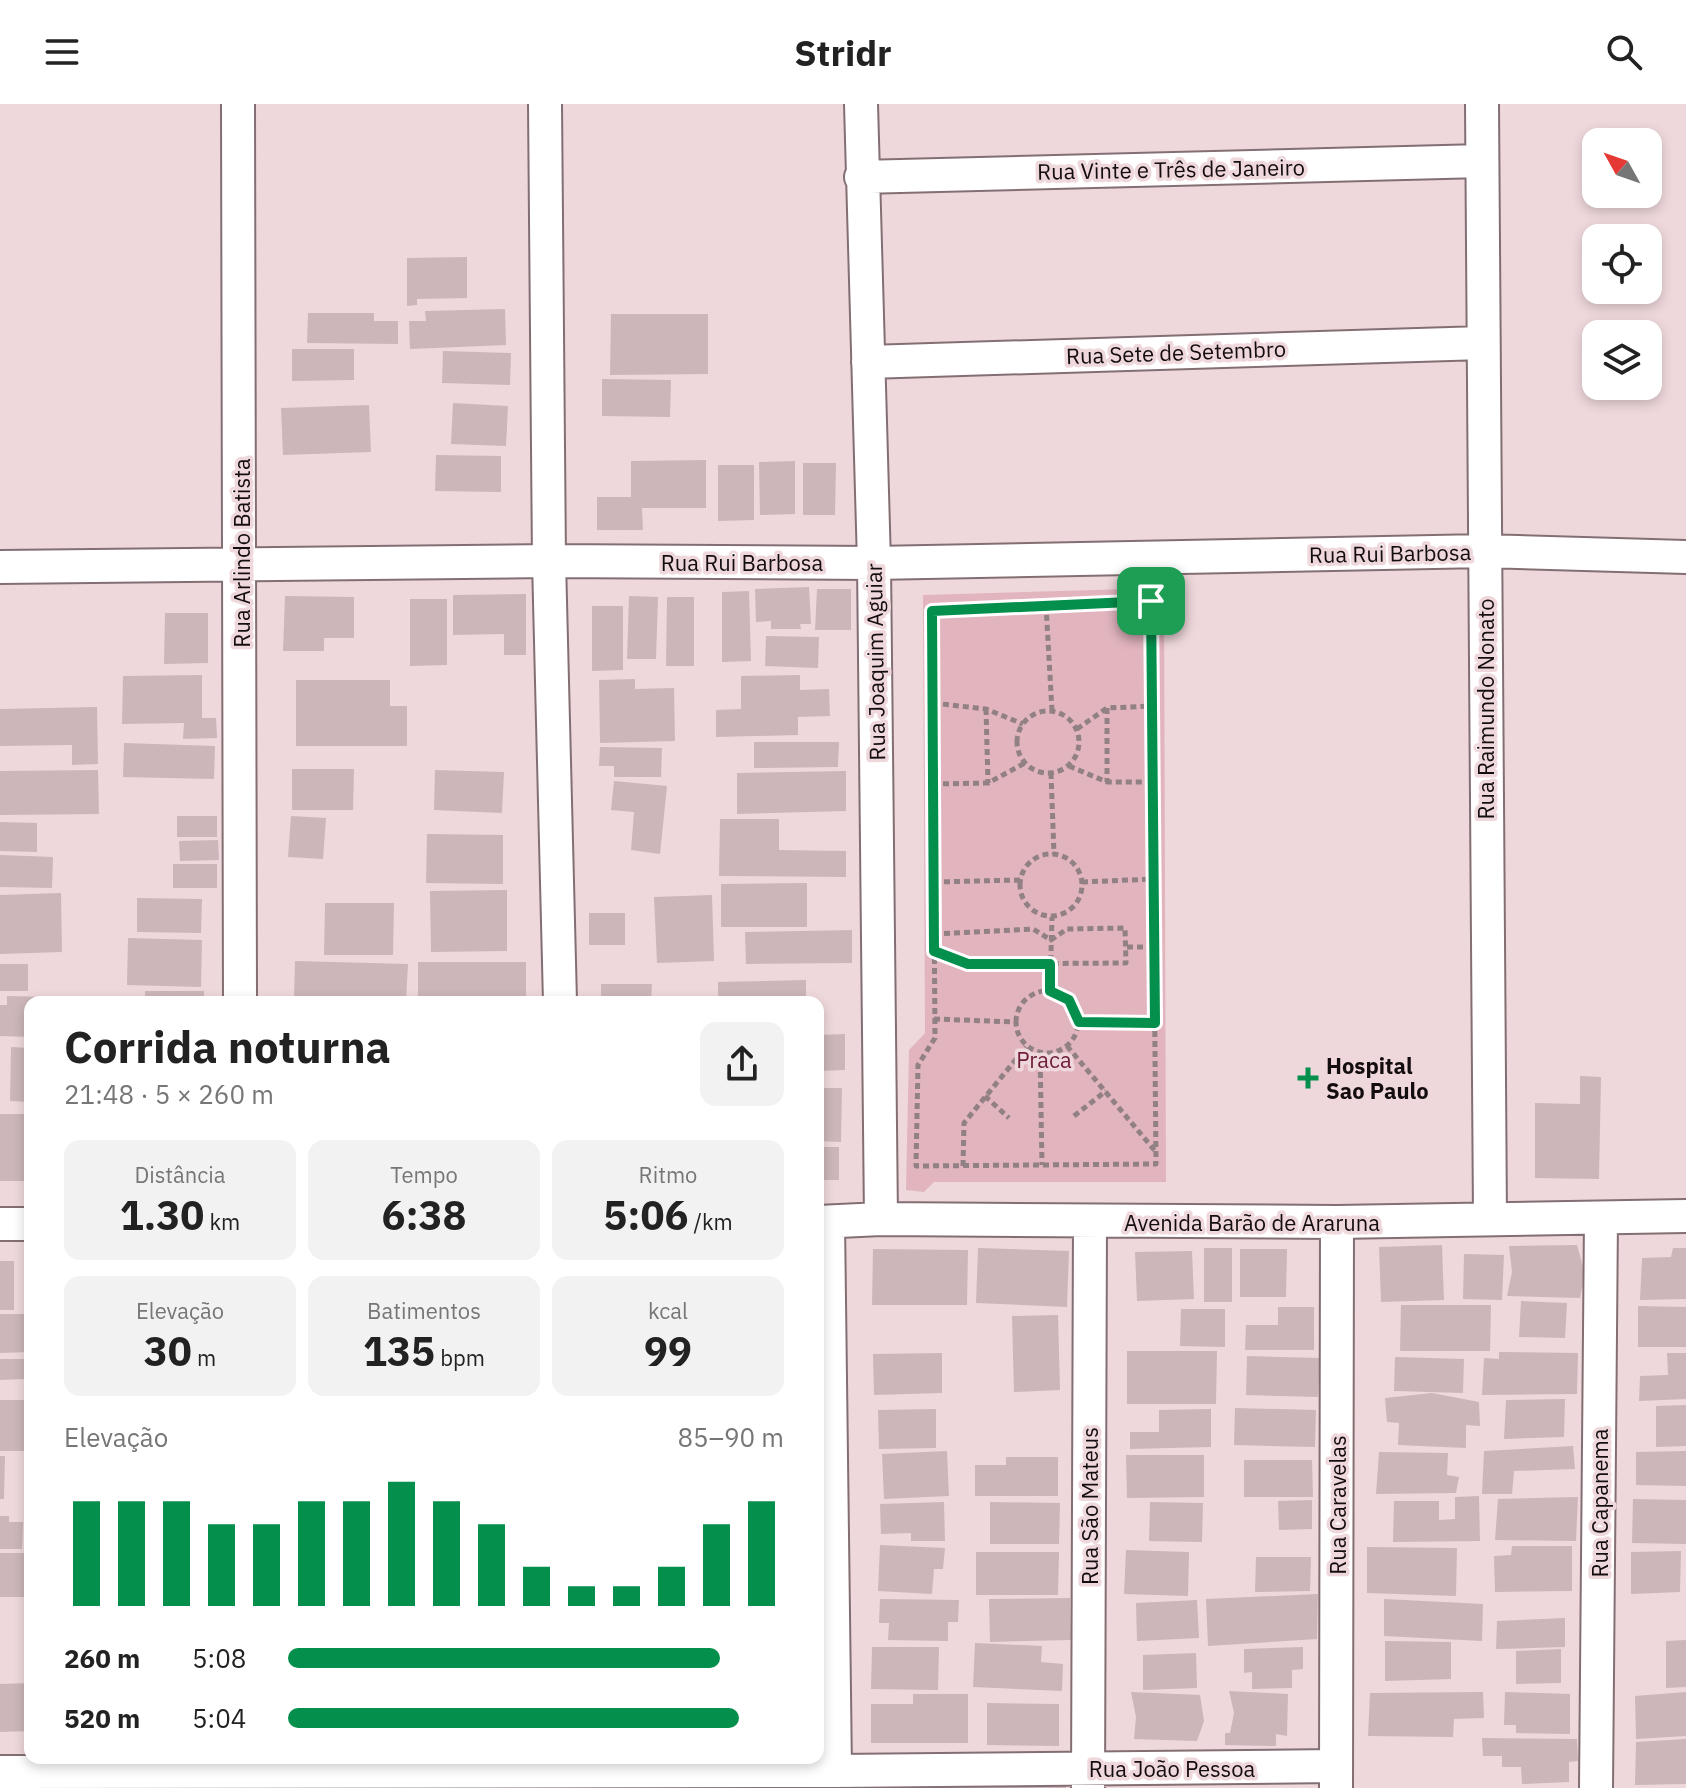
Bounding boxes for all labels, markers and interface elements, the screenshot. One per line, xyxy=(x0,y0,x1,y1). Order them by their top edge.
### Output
text: Stridr xyxy=(794,29,892,76)
icon: menu xyxy=(40,30,84,74)
icon: search xyxy=(1602,30,1646,74)
north arrow xyxy=(1582,128,1662,208)
map controls xyxy=(1582,128,1662,400)
street label: Rua Vinte e Três de Janeiro xyxy=(1037,152,1305,186)
button: locate xyxy=(1582,224,1662,304)
button: layers xyxy=(1582,320,1662,400)
street label: Rua Sete de Setembro xyxy=(1065,334,1287,370)
street label: Rua Arlindo Batista xyxy=(227,458,256,648)
street label: Rua Rui Barbosa xyxy=(1309,537,1472,569)
street label: Rua Rui Barbosa xyxy=(661,548,824,577)
street label: Rua Joaquim Aguiar xyxy=(859,563,891,761)
pin xyxy=(1117,567,1185,635)
icon: arrive xyxy=(1129,579,1173,623)
street label: Rua Raimundo Nonato xyxy=(1471,598,1500,820)
text: Corrida noturna xyxy=(64,1018,391,1075)
button: share xyxy=(700,1022,784,1106)
park label: Praca xyxy=(1016,1045,1072,1074)
place label: Hospital Sao Paulo xyxy=(1326,1051,1429,1105)
marker: Hospital Sao Paulo xyxy=(1297,1067,1319,1089)
text: 21:48 · 5 × 260 m xyxy=(64,1077,274,1111)
text: Distância xyxy=(134,1160,226,1189)
text: Tempo xyxy=(390,1160,458,1189)
text: Ritmo xyxy=(639,1160,697,1189)
text: 1.30 xyxy=(120,1189,204,1241)
text: 6:38 xyxy=(381,1189,467,1241)
text: 5:06 xyxy=(603,1189,688,1241)
text: km xyxy=(204,1207,240,1236)
text: /km xyxy=(688,1207,733,1236)
street label: Avenida Barão de Araruna xyxy=(1124,1208,1380,1237)
text: Elevação xyxy=(136,1296,224,1325)
text: Batimentos xyxy=(367,1296,481,1325)
text: kcal xyxy=(648,1296,688,1325)
text: 30 xyxy=(144,1325,192,1377)
text: 135 xyxy=(363,1325,435,1377)
text: 99 xyxy=(644,1325,692,1377)
text: m xyxy=(192,1343,216,1372)
text: bpm xyxy=(435,1343,485,1372)
text: Elevação xyxy=(64,1420,168,1454)
text: 85–90 m xyxy=(677,1420,784,1454)
street label: Rua São Mateus xyxy=(1075,1427,1104,1585)
street label: Rua Capanema xyxy=(1585,1428,1614,1577)
street label: Rua Caravelas xyxy=(1323,1435,1352,1575)
text: 260 m xyxy=(64,1641,140,1675)
text: 5:08 xyxy=(192,1641,246,1675)
text: 520 m xyxy=(64,1701,140,1735)
text: 5:04 xyxy=(192,1701,246,1735)
street label: Rua João Pessoa xyxy=(1089,1754,1256,1783)

